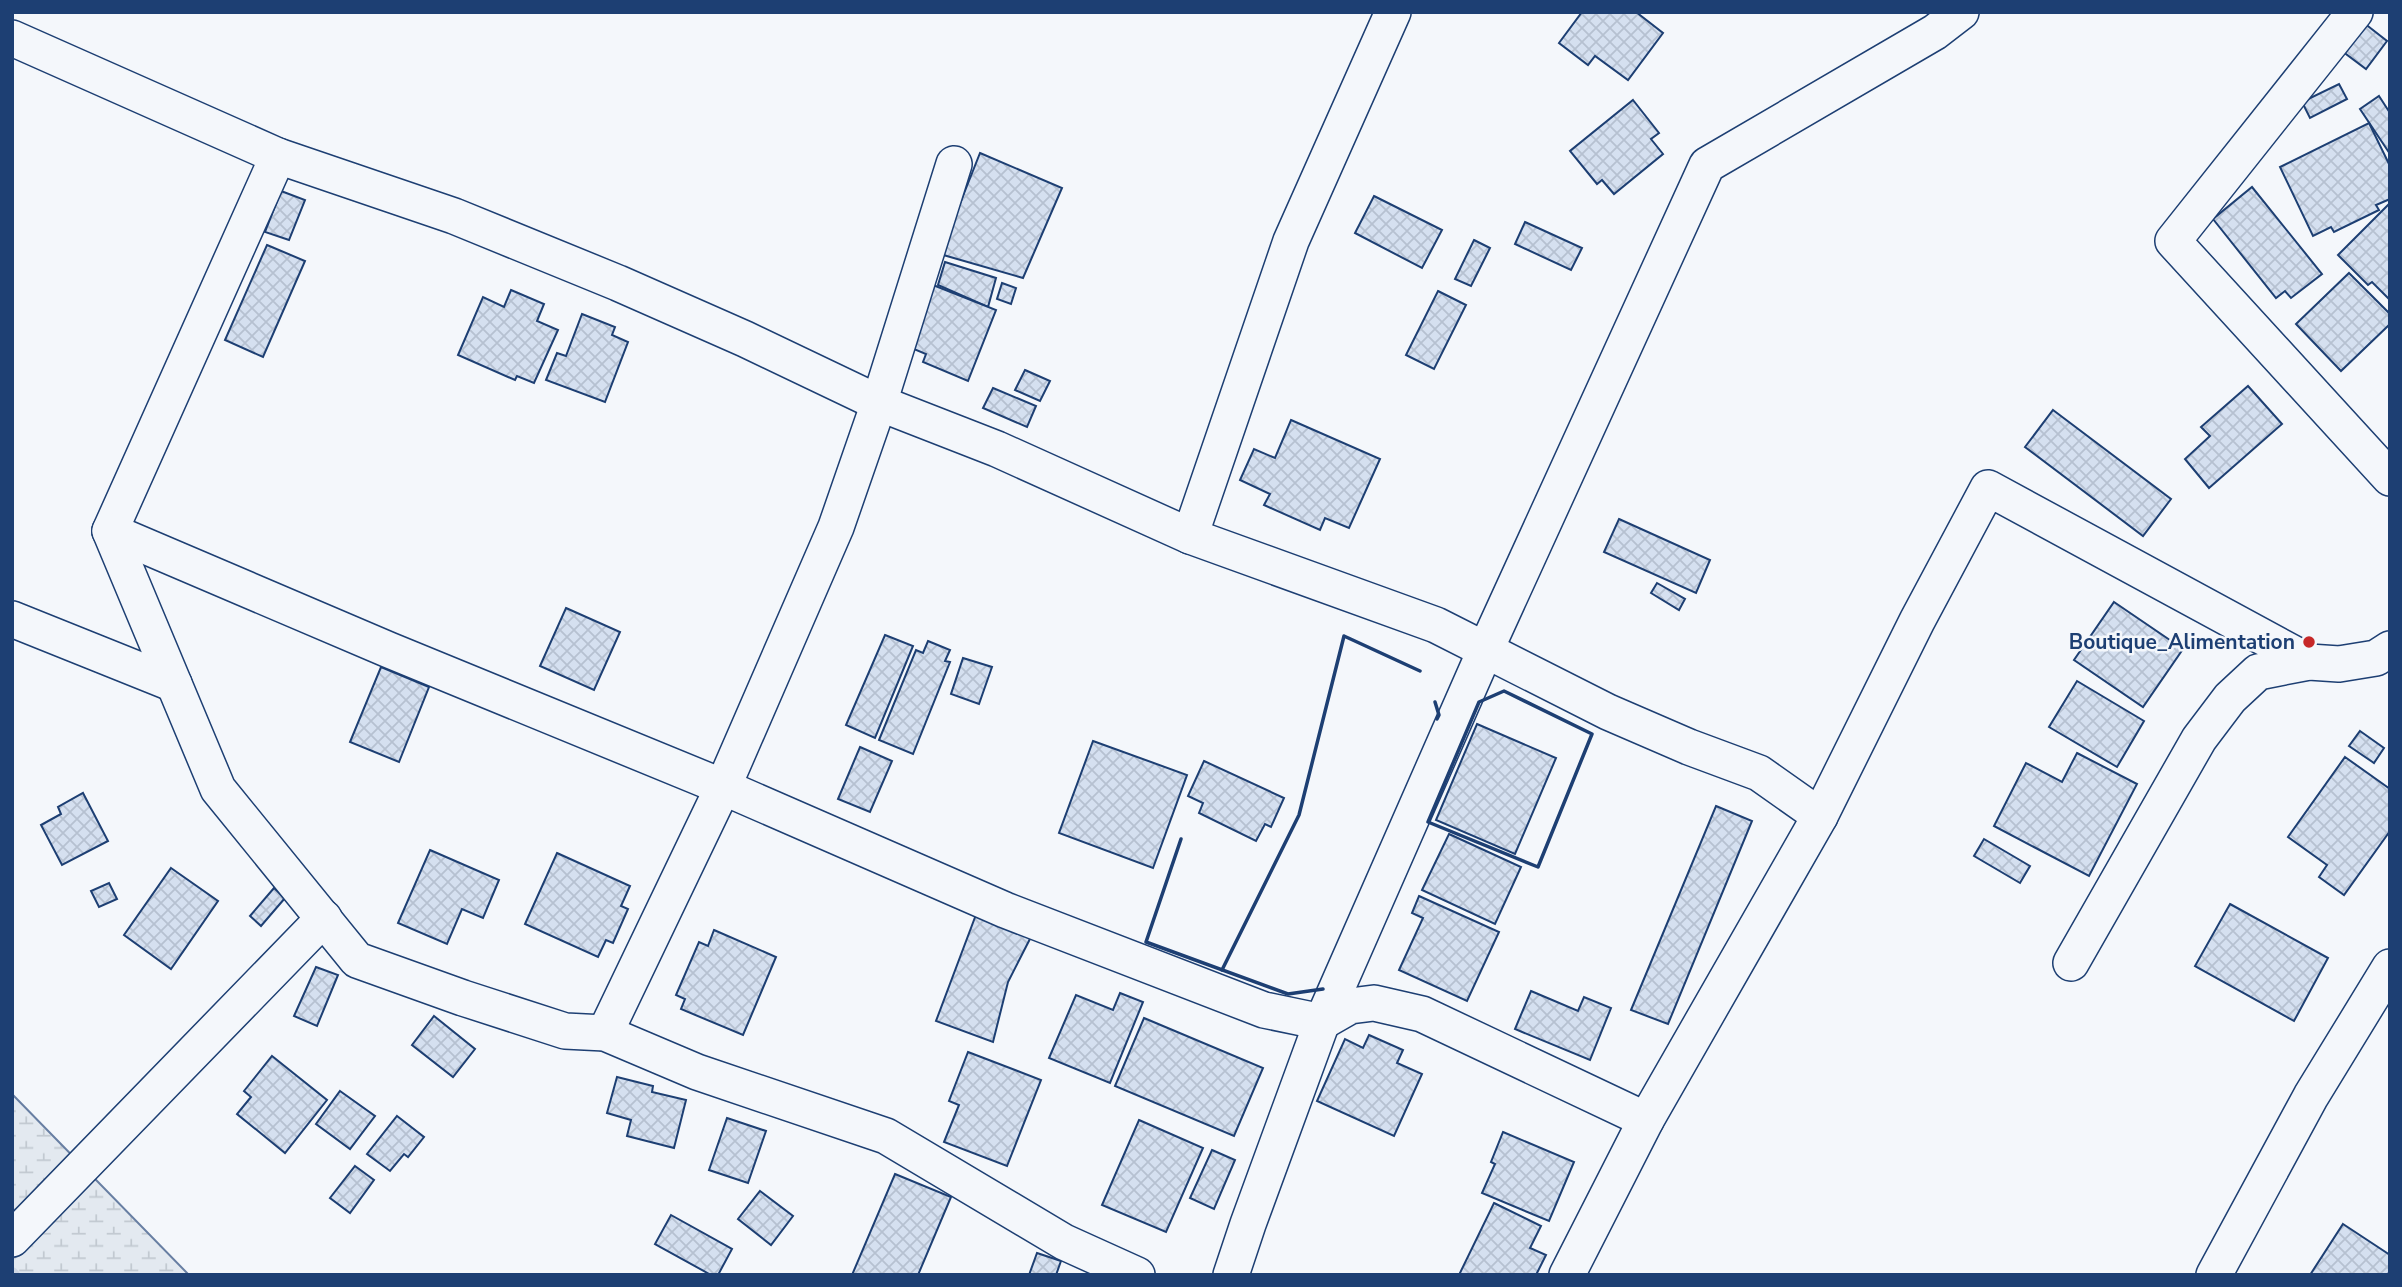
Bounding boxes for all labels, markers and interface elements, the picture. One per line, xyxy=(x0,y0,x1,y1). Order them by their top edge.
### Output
place label: Boutique_Alimentation xyxy=(2069,628,2295,656)
marker: Boutique_Alimentation xyxy=(2301,634,2317,650)

